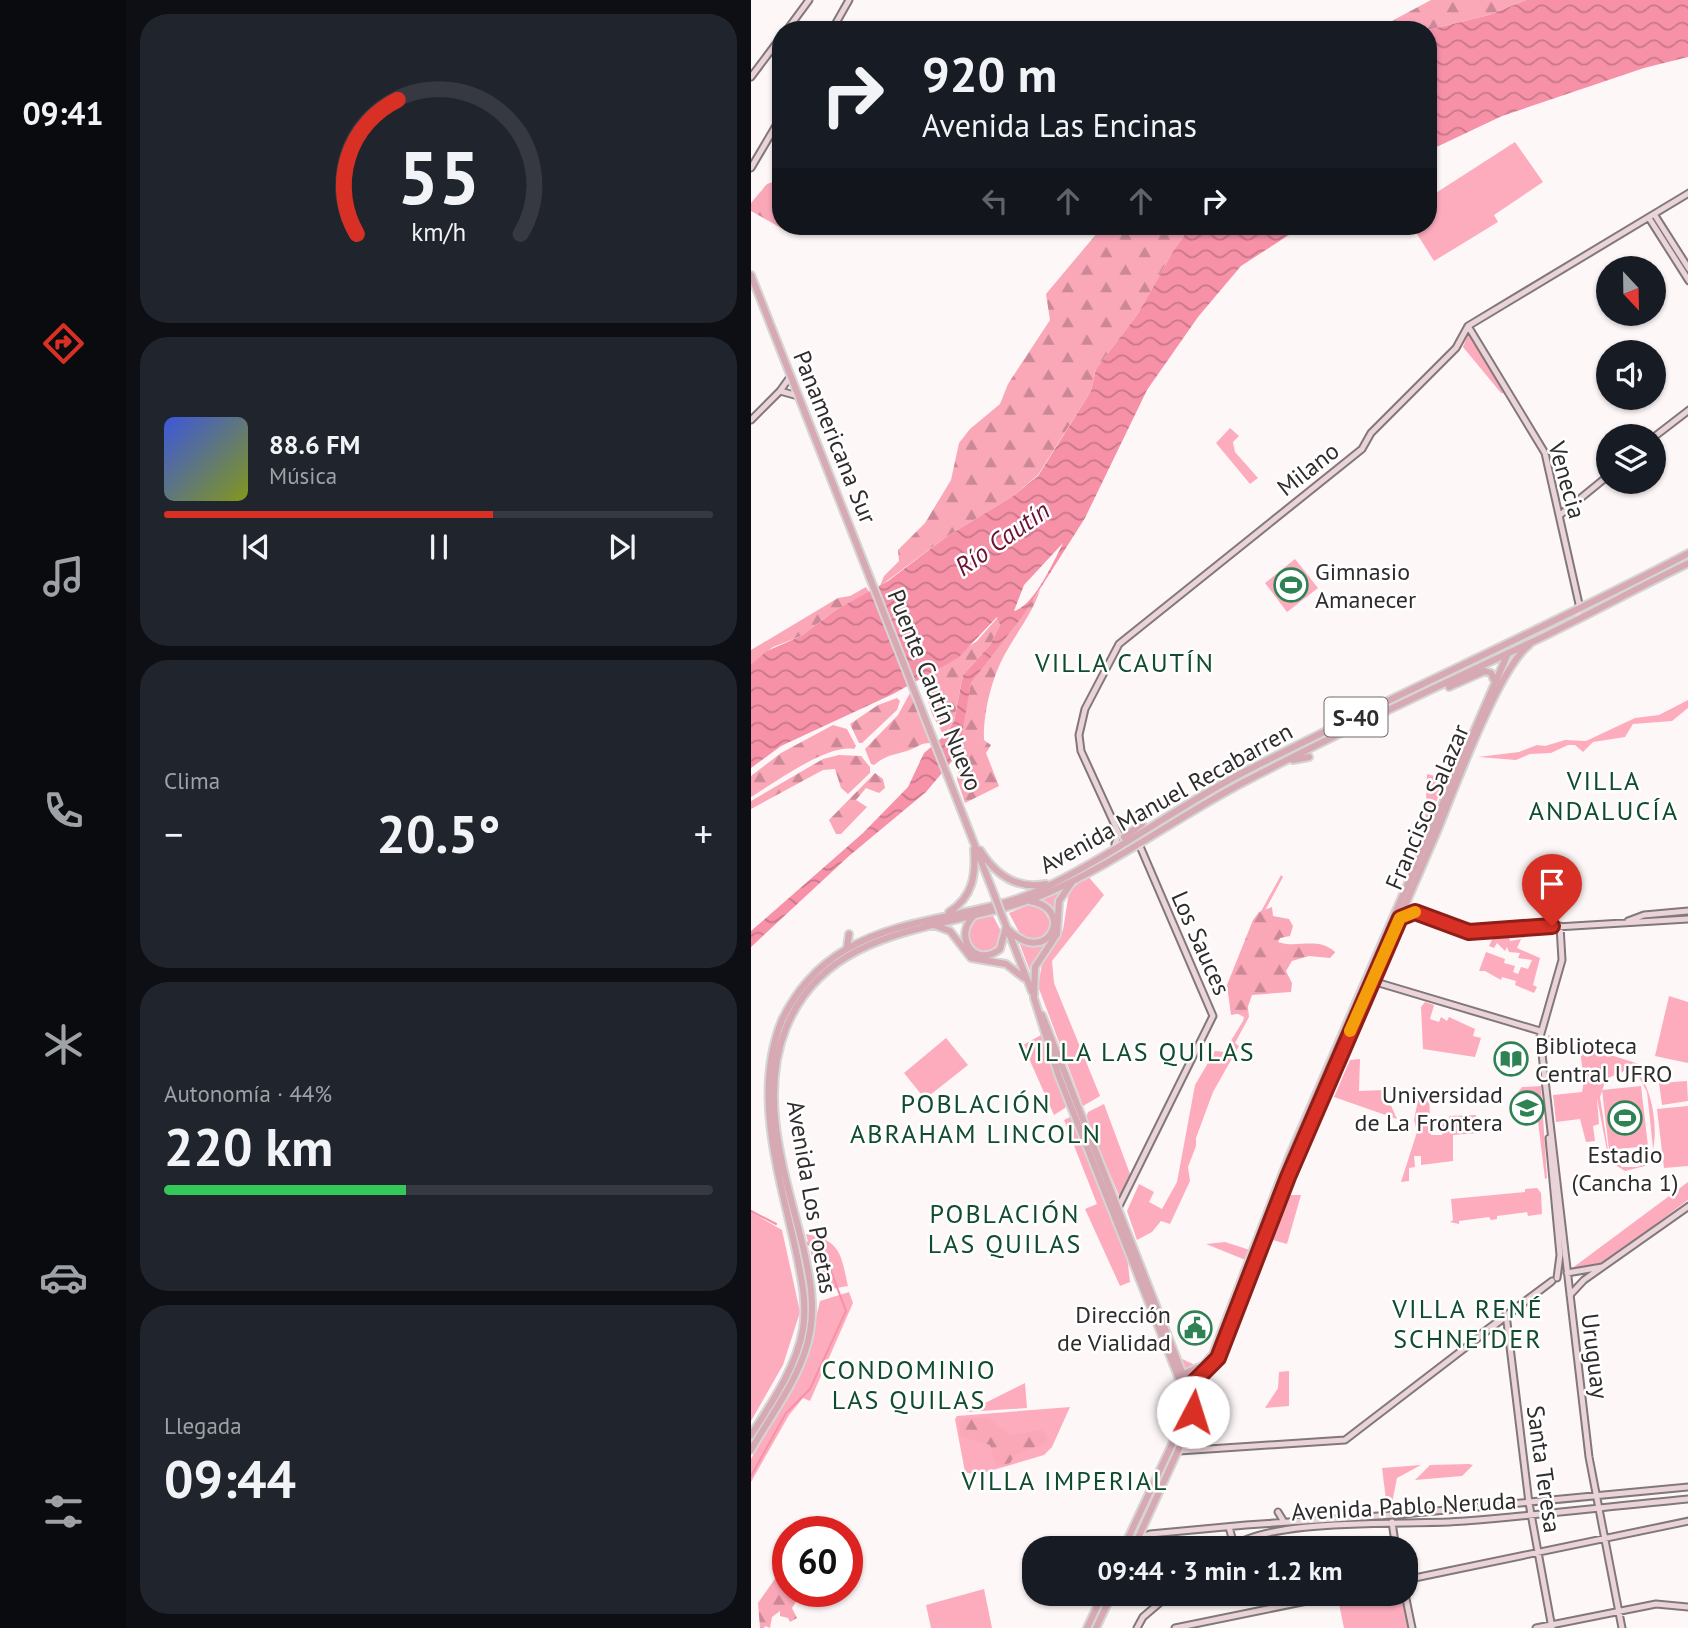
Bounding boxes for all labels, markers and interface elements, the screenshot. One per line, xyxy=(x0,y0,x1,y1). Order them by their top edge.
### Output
text: 920 m xyxy=(922,42,1057,106)
icon: right xyxy=(807,49,898,140)
text: 09:41 xyxy=(22,92,104,134)
text: Avenida Las Encinas xyxy=(922,104,1197,146)
text: 55 xyxy=(397,131,480,225)
icon: left xyxy=(976,182,1014,220)
icon: ahead xyxy=(1049,182,1087,220)
icon: ahead xyxy=(1122,182,1160,220)
icon: right xyxy=(1195,182,1233,220)
text: km/h xyxy=(411,216,466,248)
north arrow xyxy=(1596,256,1666,326)
map controls xyxy=(1596,256,1666,494)
icon: directions xyxy=(39,319,88,368)
button: sound xyxy=(1596,340,1666,410)
street label: Panamericana Sur xyxy=(786,346,884,528)
button: layers xyxy=(1596,424,1666,494)
text: 88.6 FM xyxy=(269,428,360,461)
street label: Milano xyxy=(1271,435,1345,503)
street label: Venecia xyxy=(1541,437,1593,522)
text: Música xyxy=(269,461,337,490)
water label: Río Cautín xyxy=(948,493,1056,583)
icon: previous xyxy=(237,528,275,566)
icon: pause xyxy=(420,528,458,566)
icon: next xyxy=(603,528,641,566)
icon: music xyxy=(39,552,88,601)
place label: Gimnasio Amanecer xyxy=(1315,556,1416,615)
sports icon: Gimnasio Amanecer xyxy=(1272,566,1310,604)
street label: Puente Cautín Nuevo xyxy=(880,585,990,795)
district label: VILLA CAUTÍN xyxy=(1034,646,1215,679)
road number: S-40 xyxy=(1325,698,1387,736)
street label: Avenida Manuel Recabarren xyxy=(1034,716,1298,880)
street label: Francisco Salazar xyxy=(1378,720,1476,894)
district label: VILLA ANDALUCÍA xyxy=(1529,764,1679,827)
text: Clima xyxy=(164,766,220,795)
icon: phone xyxy=(39,786,88,835)
text: 20.5° xyxy=(377,800,500,867)
text: − xyxy=(164,809,183,858)
text: + xyxy=(694,809,713,858)
pin xyxy=(1522,854,1582,926)
icon: arrive xyxy=(1533,865,1571,903)
street label: Los Sauces xyxy=(1164,886,1238,1000)
icon: climate xyxy=(39,1020,88,1069)
place label: Biblioteca Central UFRO xyxy=(1535,1030,1673,1089)
district label: VILLA LAS QUILAS xyxy=(1018,1035,1255,1068)
library icon: Biblioteca Central UFRO xyxy=(1492,1040,1530,1078)
text: Autonomía · 44% xyxy=(164,1079,332,1108)
place label: Universidad de La Frontera xyxy=(1355,1079,1503,1138)
district label: POBLACIÓN ABRAHAM LINCOLN xyxy=(850,1087,1102,1150)
school or university icon: Universidad de La Frontera xyxy=(1508,1089,1546,1127)
street label: Avenida Los Poetas xyxy=(780,1098,844,1296)
sports icon: Estadio (Cancha 1) xyxy=(1606,1099,1644,1137)
text: 220 km xyxy=(164,1113,333,1180)
place label: Estadio (Cancha 1) xyxy=(1571,1139,1679,1198)
district label: POBLACIÓN LAS QUILAS xyxy=(928,1197,1082,1260)
icon: car xyxy=(39,1253,88,1302)
district label: VILLA RENÉ SCHNEIDER xyxy=(1391,1292,1544,1355)
place label: Dirección de Vialidad xyxy=(1057,1299,1171,1358)
public building icon: Dirección de Vialidad xyxy=(1176,1309,1214,1347)
street label: Uruguay xyxy=(1574,1312,1616,1400)
district label: CONDOMINIO LAS QUILAS xyxy=(821,1353,997,1416)
position arrow xyxy=(1156,1375,1230,1449)
street label: Santa Teresa xyxy=(1520,1403,1568,1535)
text: Llegada xyxy=(164,1411,242,1440)
text: 09:44 xyxy=(164,1445,296,1512)
district label: VILLA IMPERIAL xyxy=(961,1464,1168,1497)
street label: Avenida Pablo Neruda xyxy=(1291,1485,1517,1527)
icon: filters xyxy=(39,1487,88,1536)
speed limit sign: 60 xyxy=(772,1516,863,1607)
text: 09:44 · 3 min · 1.2 km xyxy=(1098,1554,1343,1587)

